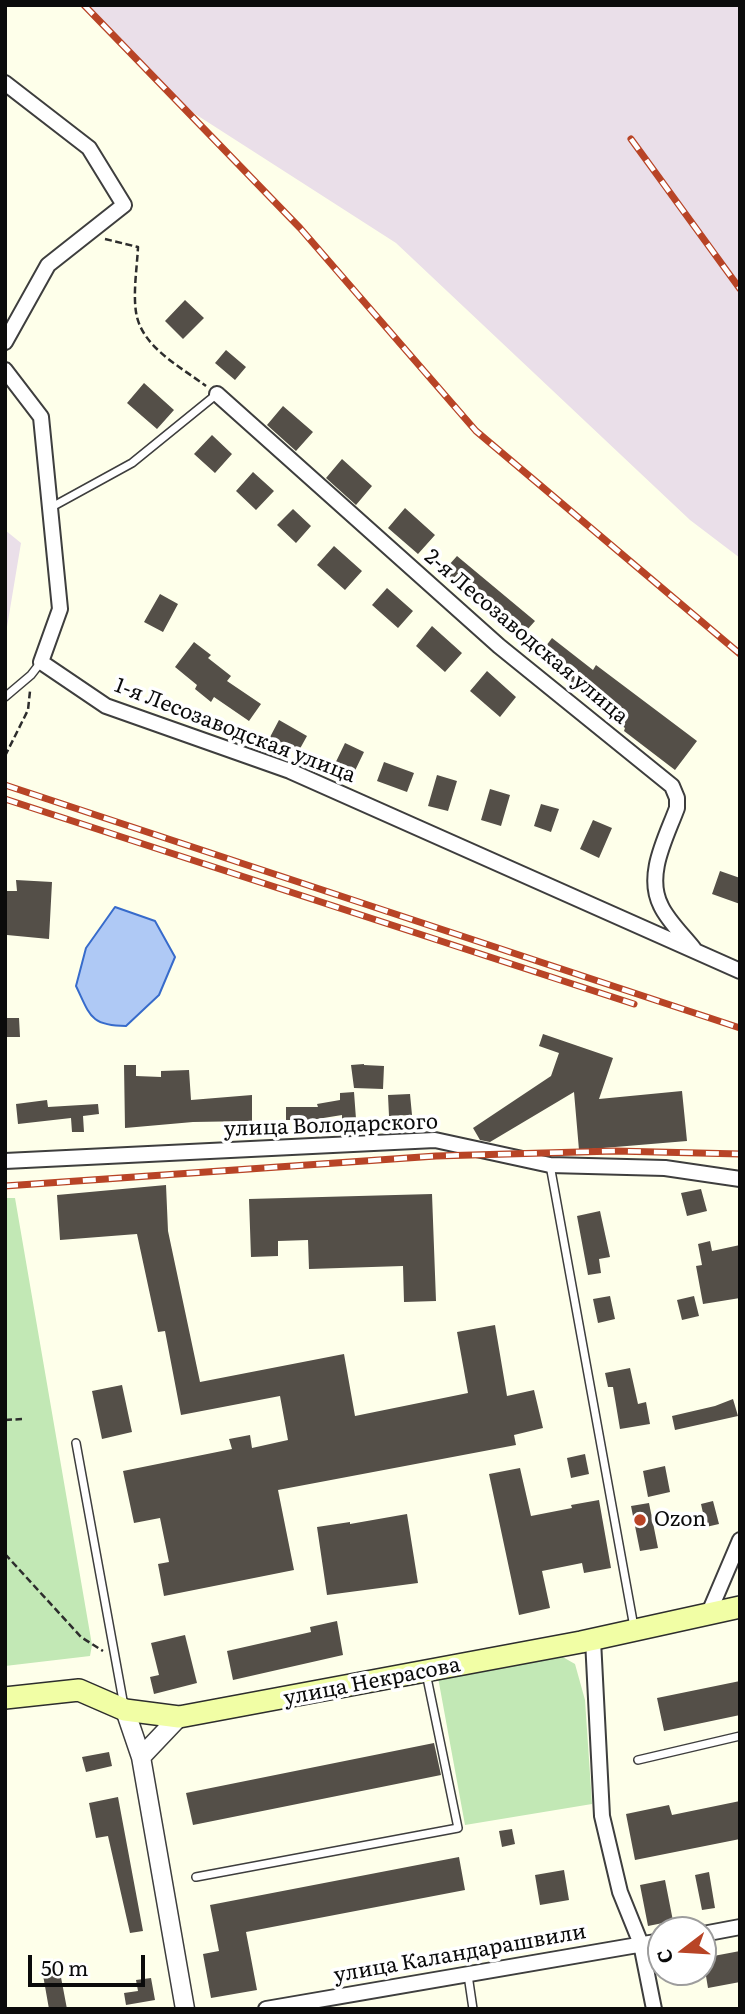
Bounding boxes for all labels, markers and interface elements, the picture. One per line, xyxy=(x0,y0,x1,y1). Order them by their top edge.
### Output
street label: 2-я Лесозаводская улица xyxy=(419,544,633,730)
street label: 1-я Лесозаводская улица xyxy=(111,673,359,789)
street label: улица Володарского xyxy=(223,1110,439,1142)
place label: Ozon xyxy=(654,1507,706,1533)
marker: Ozon xyxy=(632,1512,648,1528)
street label: улица Некрасова xyxy=(281,1653,463,1711)
north arrow xyxy=(647,1916,717,1986)
street label: улица Каландарашвили xyxy=(332,1919,588,1989)
scale bar xyxy=(32,1940,149,1984)
text: С xyxy=(648,1946,679,1967)
text: 50 m xyxy=(41,1951,88,1982)

